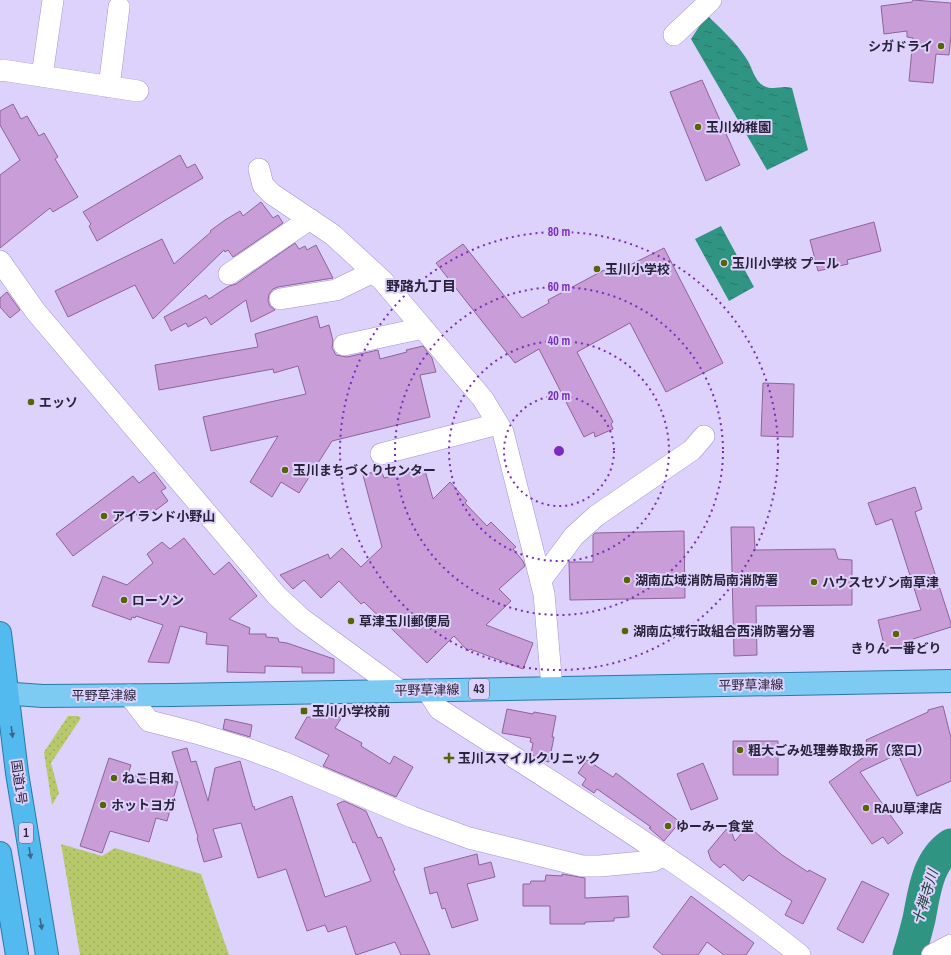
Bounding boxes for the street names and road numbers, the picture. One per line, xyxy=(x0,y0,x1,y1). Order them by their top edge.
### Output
street label: 平野草津線 xyxy=(718,676,784,694)
road number: 43 xyxy=(469,679,489,699)
street label: 平野草津線 xyxy=(394,681,460,699)
street label: 平野草津線 xyxy=(71,687,137,704)
street label: 国道1号 xyxy=(7,759,31,805)
road number: 1 xyxy=(19,823,33,843)

